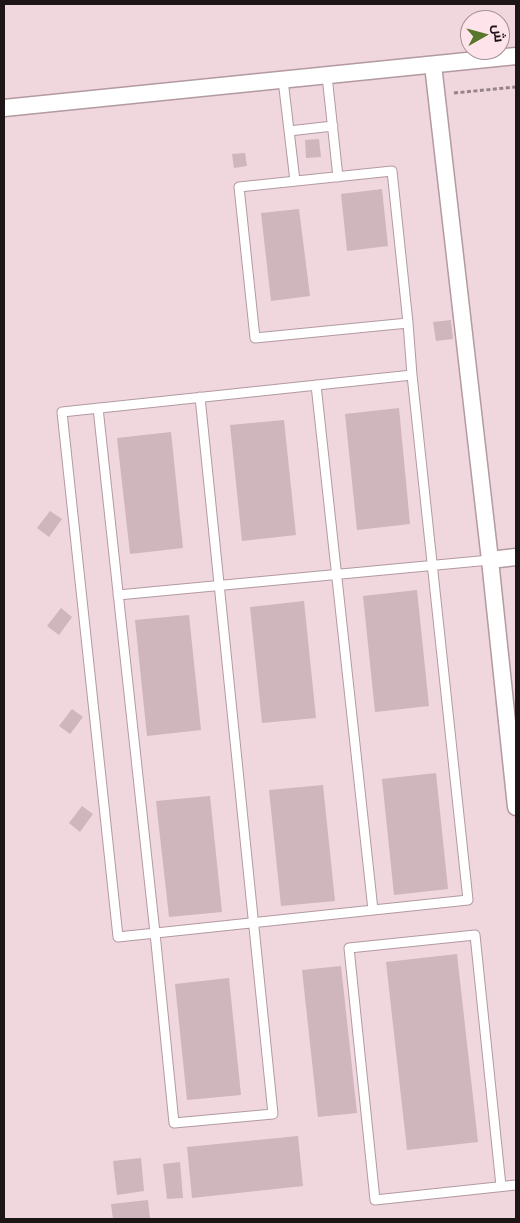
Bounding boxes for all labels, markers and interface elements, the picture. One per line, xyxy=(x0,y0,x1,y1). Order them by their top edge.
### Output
north arrow xyxy=(460,10,510,60)
text: ش xyxy=(485,23,513,44)

